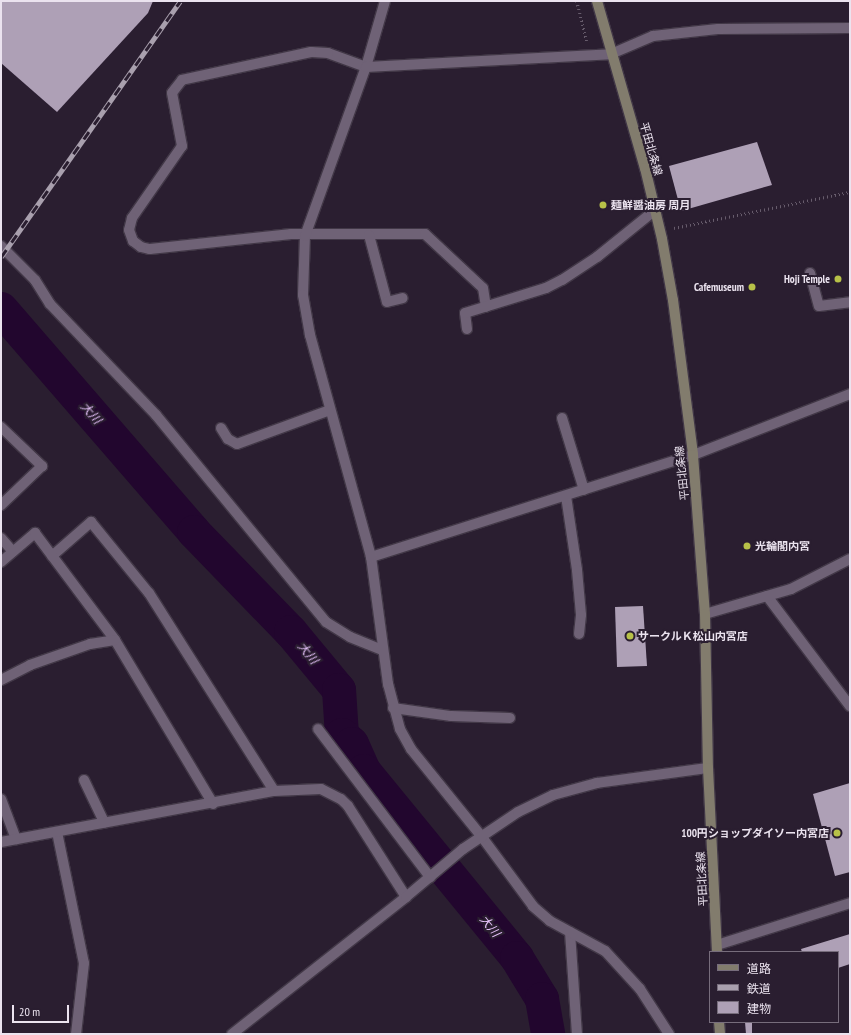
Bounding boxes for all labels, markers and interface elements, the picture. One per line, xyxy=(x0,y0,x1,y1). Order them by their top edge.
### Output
street label: 平田北条線 xyxy=(637,121,665,177)
place label: 麺鮮醤油房 周月 xyxy=(611,198,690,212)
marker: 麺鮮醤油房 周月 xyxy=(598,200,608,210)
place label: Hoji Temple xyxy=(784,272,830,286)
marker: Hoji Temple xyxy=(833,274,843,284)
place label: Cafemuseum xyxy=(694,280,744,294)
marker: Cafemuseum xyxy=(747,282,757,292)
water label: 大川 xyxy=(78,399,104,427)
street label: 平田北条線 xyxy=(673,445,691,501)
place label: 光輪閣内宮 xyxy=(755,539,810,553)
marker: 光輪閣内宮 xyxy=(742,541,752,551)
place label: サークルＫ松山内宮店 xyxy=(638,629,748,643)
marker: サークルＫ松山内宮店 xyxy=(625,631,635,641)
water label: 大川 xyxy=(295,639,321,667)
place label: 100円ショップダイソー内宮店 xyxy=(681,826,829,840)
marker: 100円ショップダイソー内宮店 xyxy=(832,828,842,838)
street label: 平田北条線 xyxy=(694,851,710,907)
water label: 大川 xyxy=(477,912,503,940)
legend xyxy=(709,951,839,1023)
text: 道路 xyxy=(747,961,771,976)
text: 鉄道 xyxy=(747,981,771,996)
scale bar xyxy=(14,997,71,1023)
text: 建物 xyxy=(747,1001,771,1016)
text: 20 m xyxy=(19,1004,40,1019)

